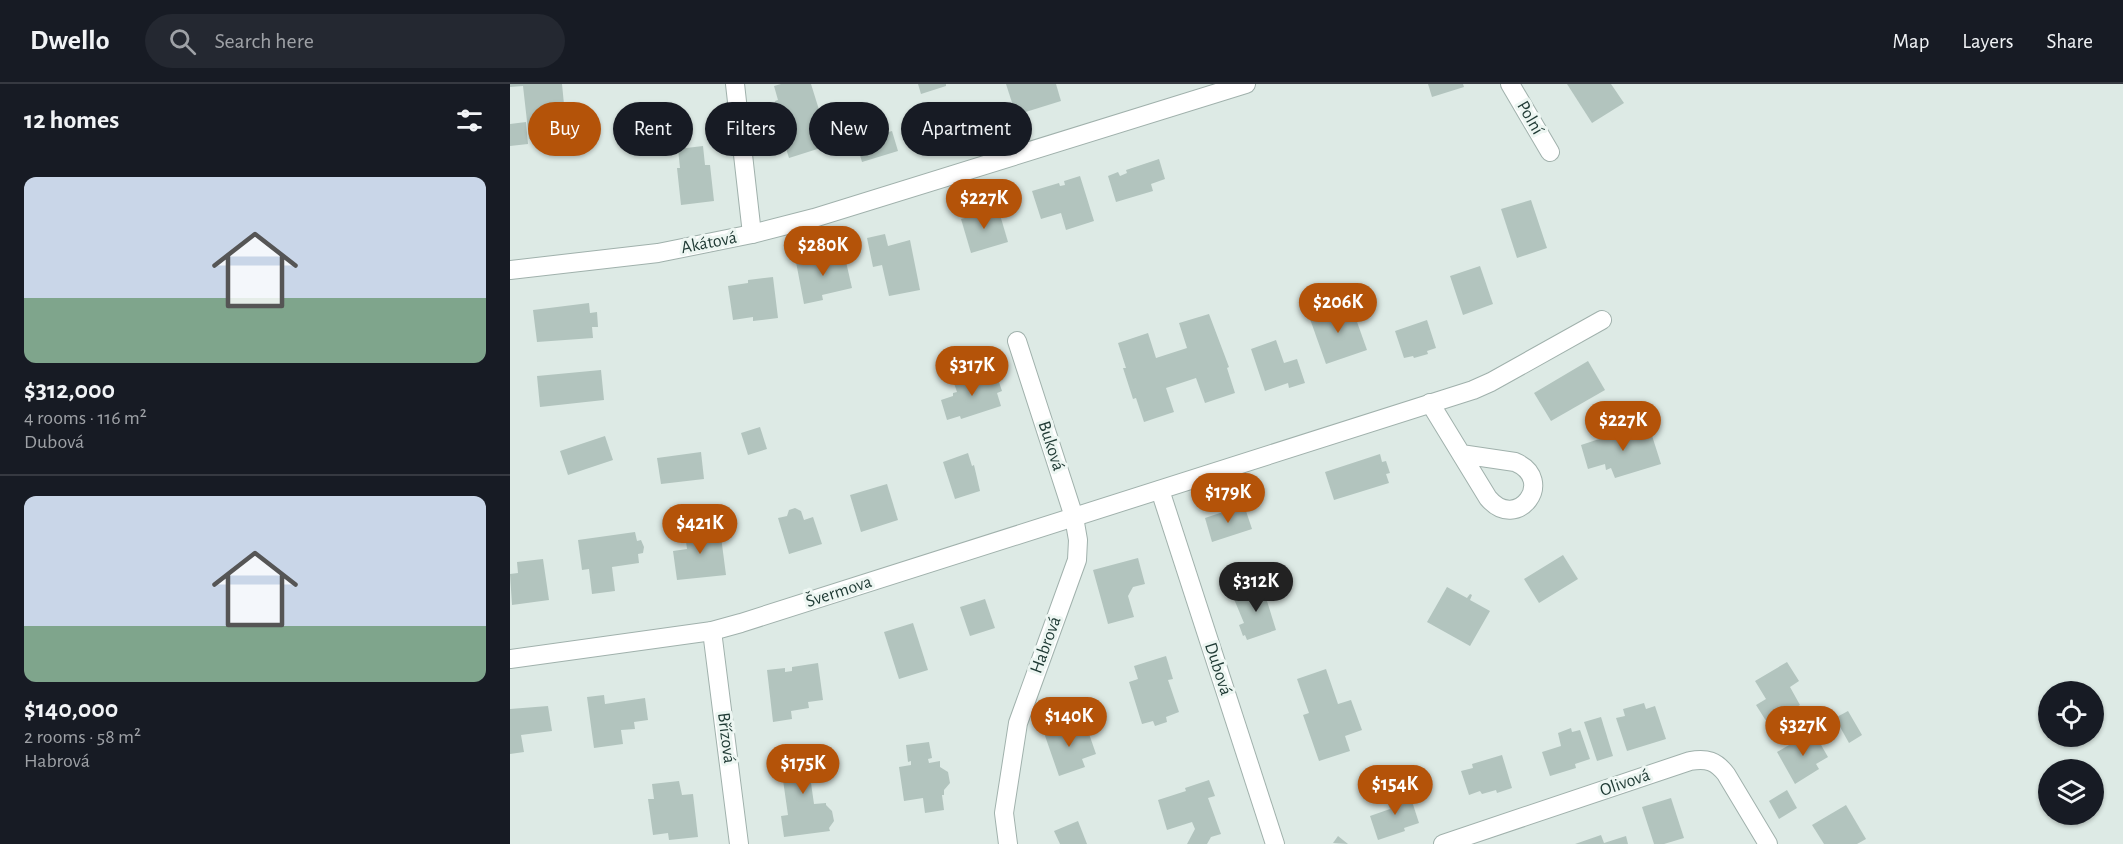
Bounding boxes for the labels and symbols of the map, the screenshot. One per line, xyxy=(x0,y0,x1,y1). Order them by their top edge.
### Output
street label: Polní xyxy=(1513,98,1547,138)
pin: $227K xyxy=(942,179,1026,230)
pin: $280K xyxy=(781,226,865,277)
street label: Akátová xyxy=(680,229,738,257)
pin: $206K xyxy=(1296,283,1380,334)
pin: $317K xyxy=(930,346,1014,397)
pin: $227K xyxy=(1581,401,1665,452)
street label: Buková xyxy=(1035,419,1067,473)
pin: $179K xyxy=(1186,473,1270,524)
pin: $421K xyxy=(658,504,742,555)
pin: $312K xyxy=(1214,562,1298,613)
street label: Švermova xyxy=(803,570,874,611)
street label: Habrová xyxy=(1027,614,1065,676)
street label: Dubová xyxy=(1201,640,1235,698)
pin: $140K xyxy=(1027,697,1111,748)
pin: $327K xyxy=(1761,706,1845,757)
street label: Břízová xyxy=(714,712,738,764)
pin: $175K xyxy=(761,744,845,795)
pin: $154K xyxy=(1353,765,1437,816)
street label: Olivová xyxy=(1598,766,1652,800)

